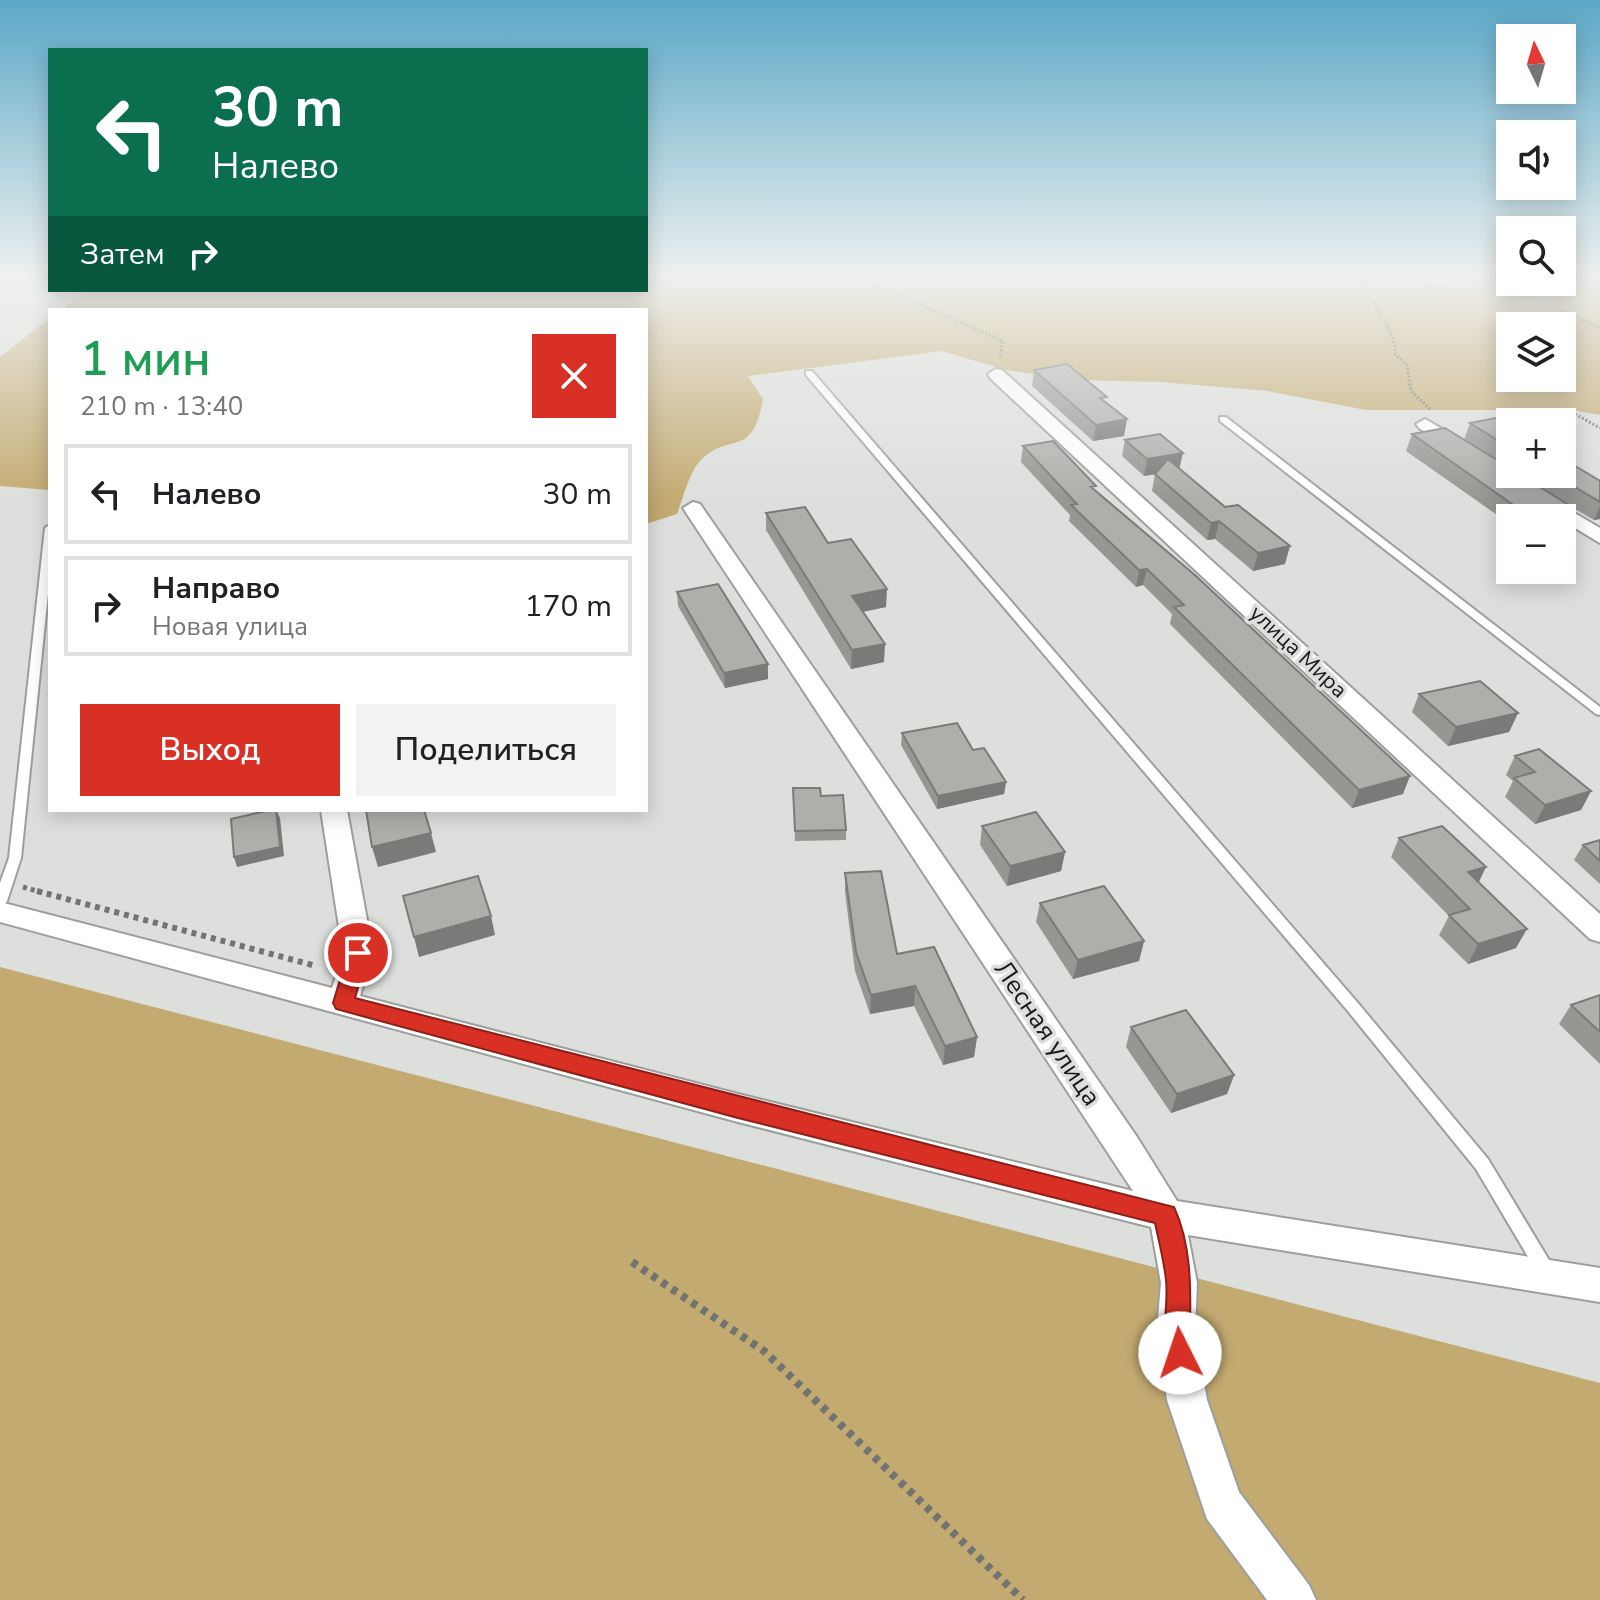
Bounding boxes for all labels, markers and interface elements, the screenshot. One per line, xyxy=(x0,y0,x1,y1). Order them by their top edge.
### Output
north arrow xyxy=(1496,24,1576,104)
map controls xyxy=(1496,24,1576,584)
text: 30 m xyxy=(212,69,343,146)
icon: left xyxy=(80,80,184,184)
button: sound xyxy=(1496,120,1576,200)
text: Налево xyxy=(212,142,339,191)
button: search xyxy=(1496,216,1576,296)
icon: right xyxy=(181,232,225,276)
text: Затем xyxy=(80,234,165,275)
button: layers xyxy=(1496,312,1576,392)
text: 1 мин xyxy=(80,326,211,392)
button: close xyxy=(532,334,616,418)
text: 210 m · 13:40 xyxy=(80,389,243,424)
button: + xyxy=(1496,408,1576,488)
icon: left xyxy=(84,472,128,516)
text: Налево xyxy=(152,474,261,515)
text: 30 m xyxy=(543,474,612,515)
button: − xyxy=(1496,504,1576,584)
text: Направо xyxy=(152,568,280,609)
icon: right xyxy=(84,584,128,628)
text: 170 m xyxy=(525,586,612,627)
street label: улица Мира xyxy=(1243,599,1354,705)
text: Новая улица xyxy=(152,609,308,644)
button: Выход xyxy=(80,704,340,796)
button: Поделиться xyxy=(356,704,616,796)
pin xyxy=(324,919,392,987)
icon: arrive xyxy=(336,931,380,975)
street label: Лесная улица xyxy=(986,954,1109,1113)
position arrow xyxy=(1138,1311,1222,1395)

